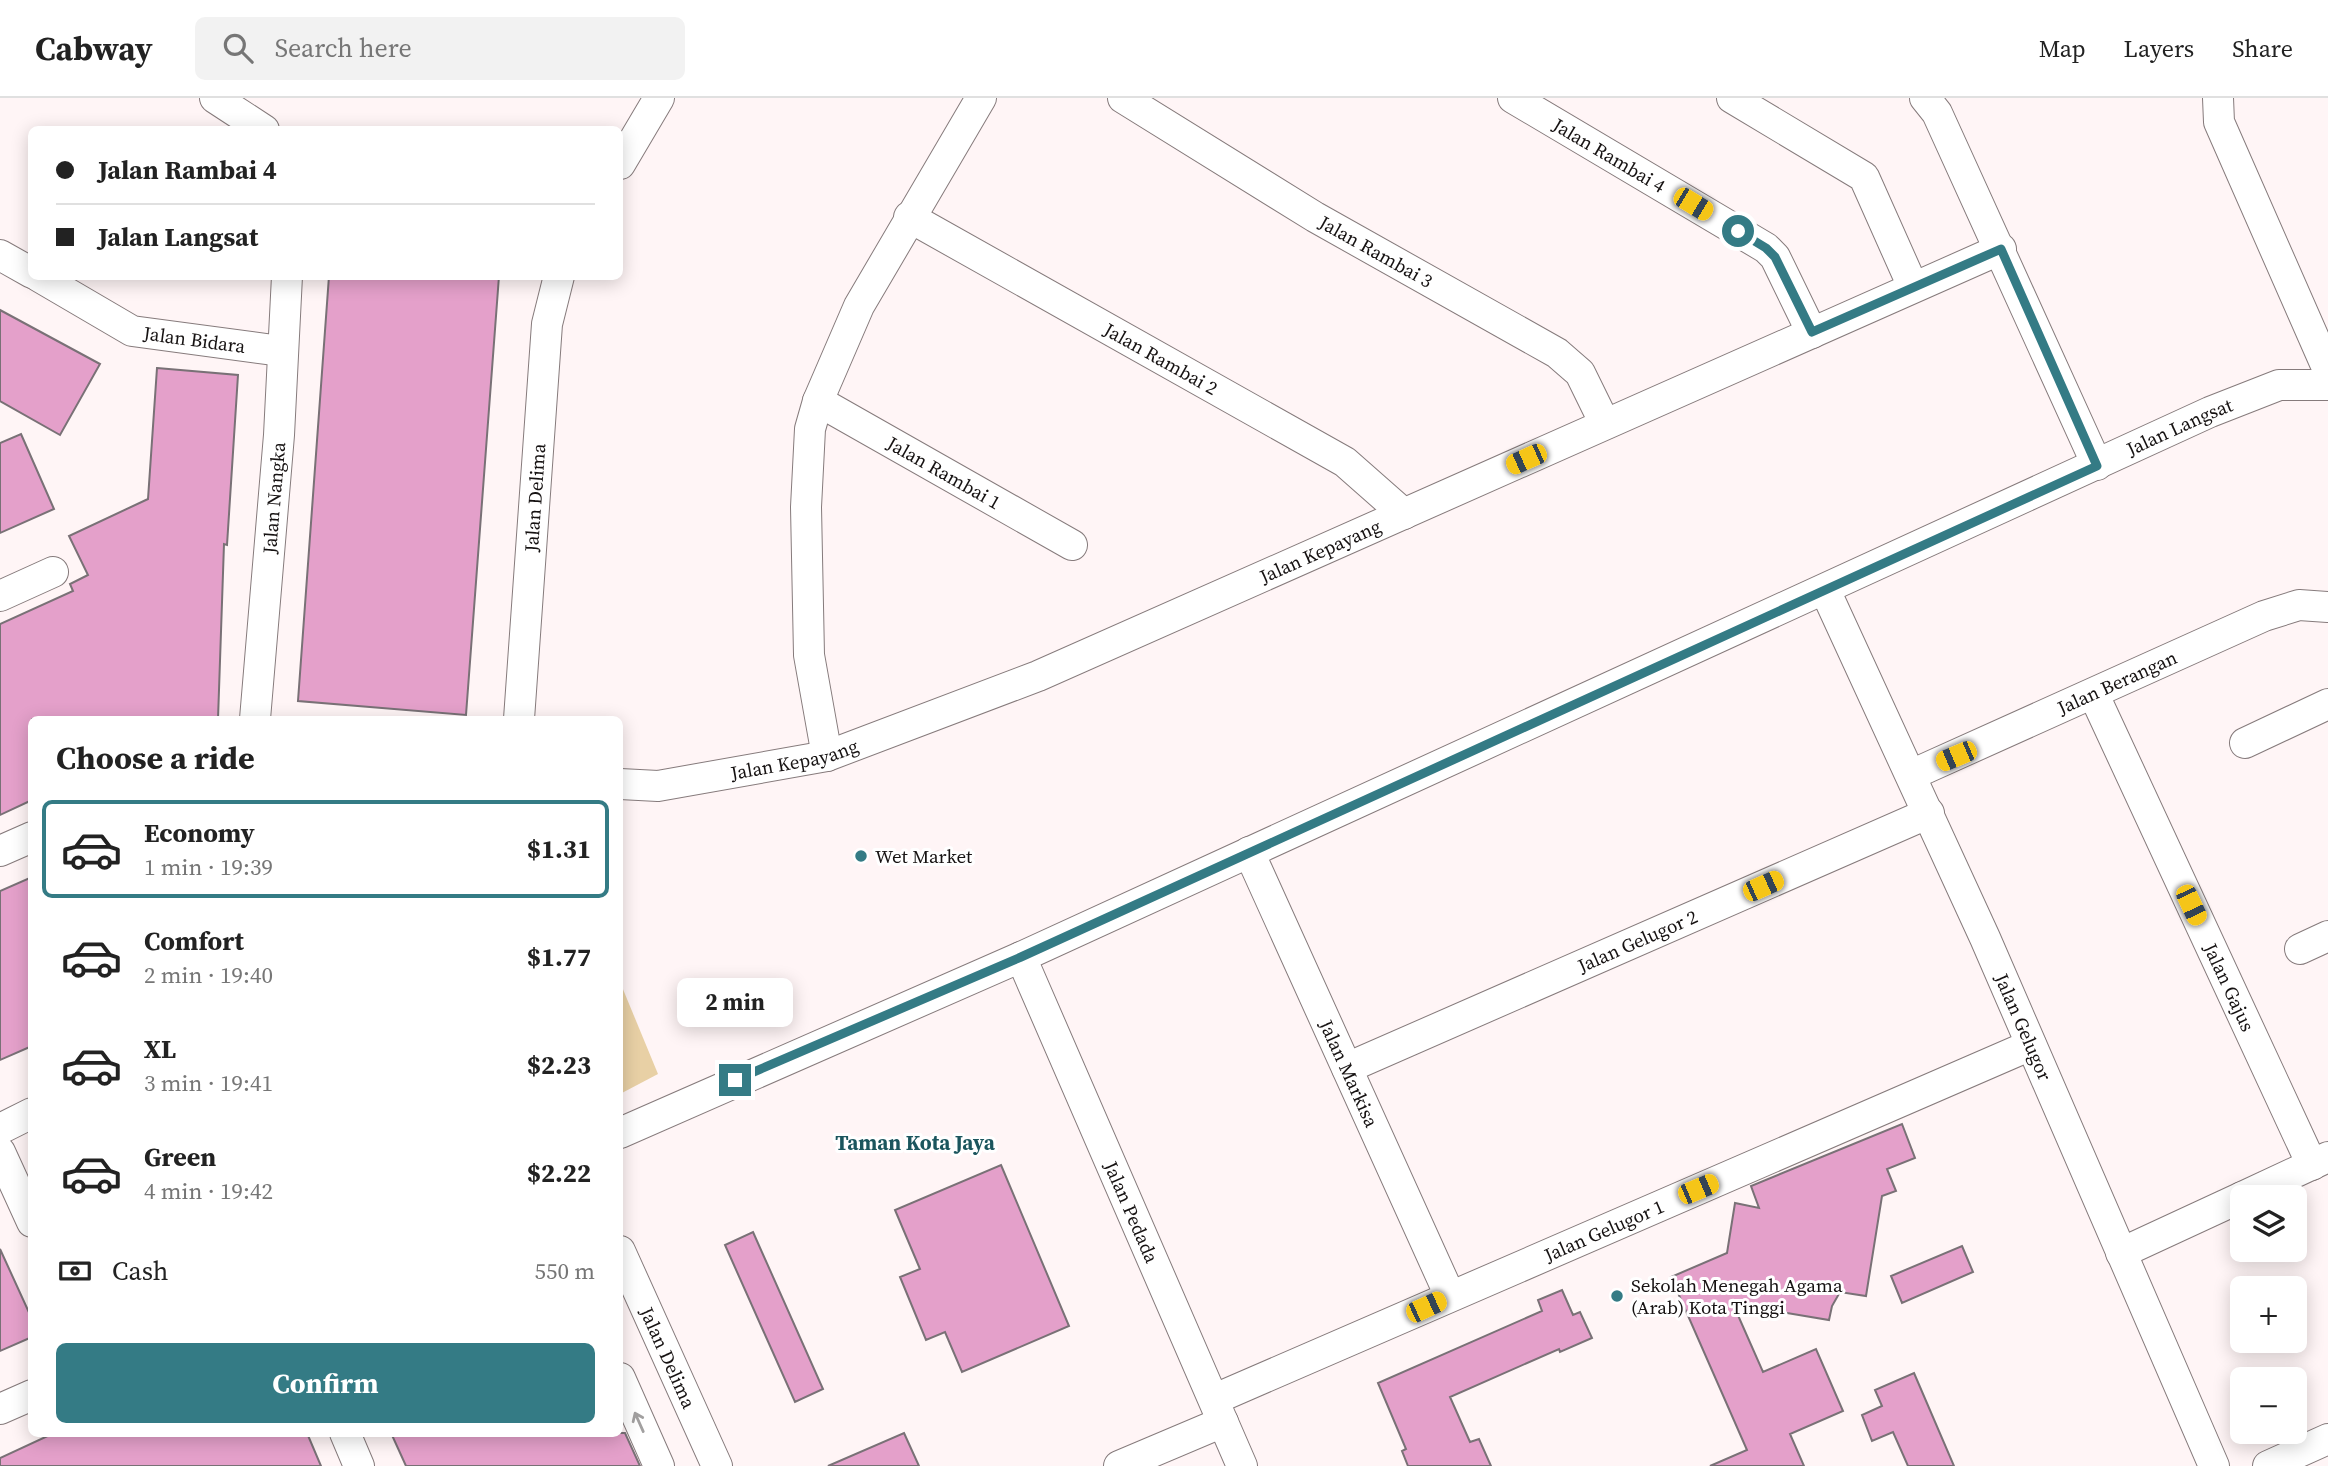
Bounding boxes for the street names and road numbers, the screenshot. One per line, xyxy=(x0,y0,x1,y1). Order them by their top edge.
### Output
street label: Jalan Rambai 4 xyxy=(1547,111,1671,199)
street label: Jalan Rambai 3 xyxy=(1314,209,1438,294)
street label: Jalan Rambai 2 xyxy=(1098,316,1223,401)
street label: Jalan Bidara xyxy=(141,320,247,359)
street label: Jalan Langsat xyxy=(2121,391,2237,462)
street label: Jalan Rambai 1 xyxy=(882,429,1006,515)
street label: Jalan Nangka xyxy=(256,441,291,556)
street label: Jalan Delima xyxy=(518,442,552,554)
street label: Jalan Kepayang xyxy=(1255,513,1385,590)
street label: Jalan Berangan xyxy=(2052,644,2181,721)
street label: Jalan Kepayang xyxy=(728,732,862,786)
street label: Jalan Gelugor 2 xyxy=(1572,903,1701,979)
street label: Jalan Gajus xyxy=(2197,938,2261,1035)
street label: Jalan Gelugor xyxy=(1989,968,2058,1085)
street label: Jalan Markisa xyxy=(1313,1014,1385,1132)
street label: Jalan Pedada xyxy=(1098,1156,1165,1267)
street label: Jalan Gelugor 1 xyxy=(1539,1193,1668,1268)
street label: Jalan Delima xyxy=(634,1302,702,1413)

